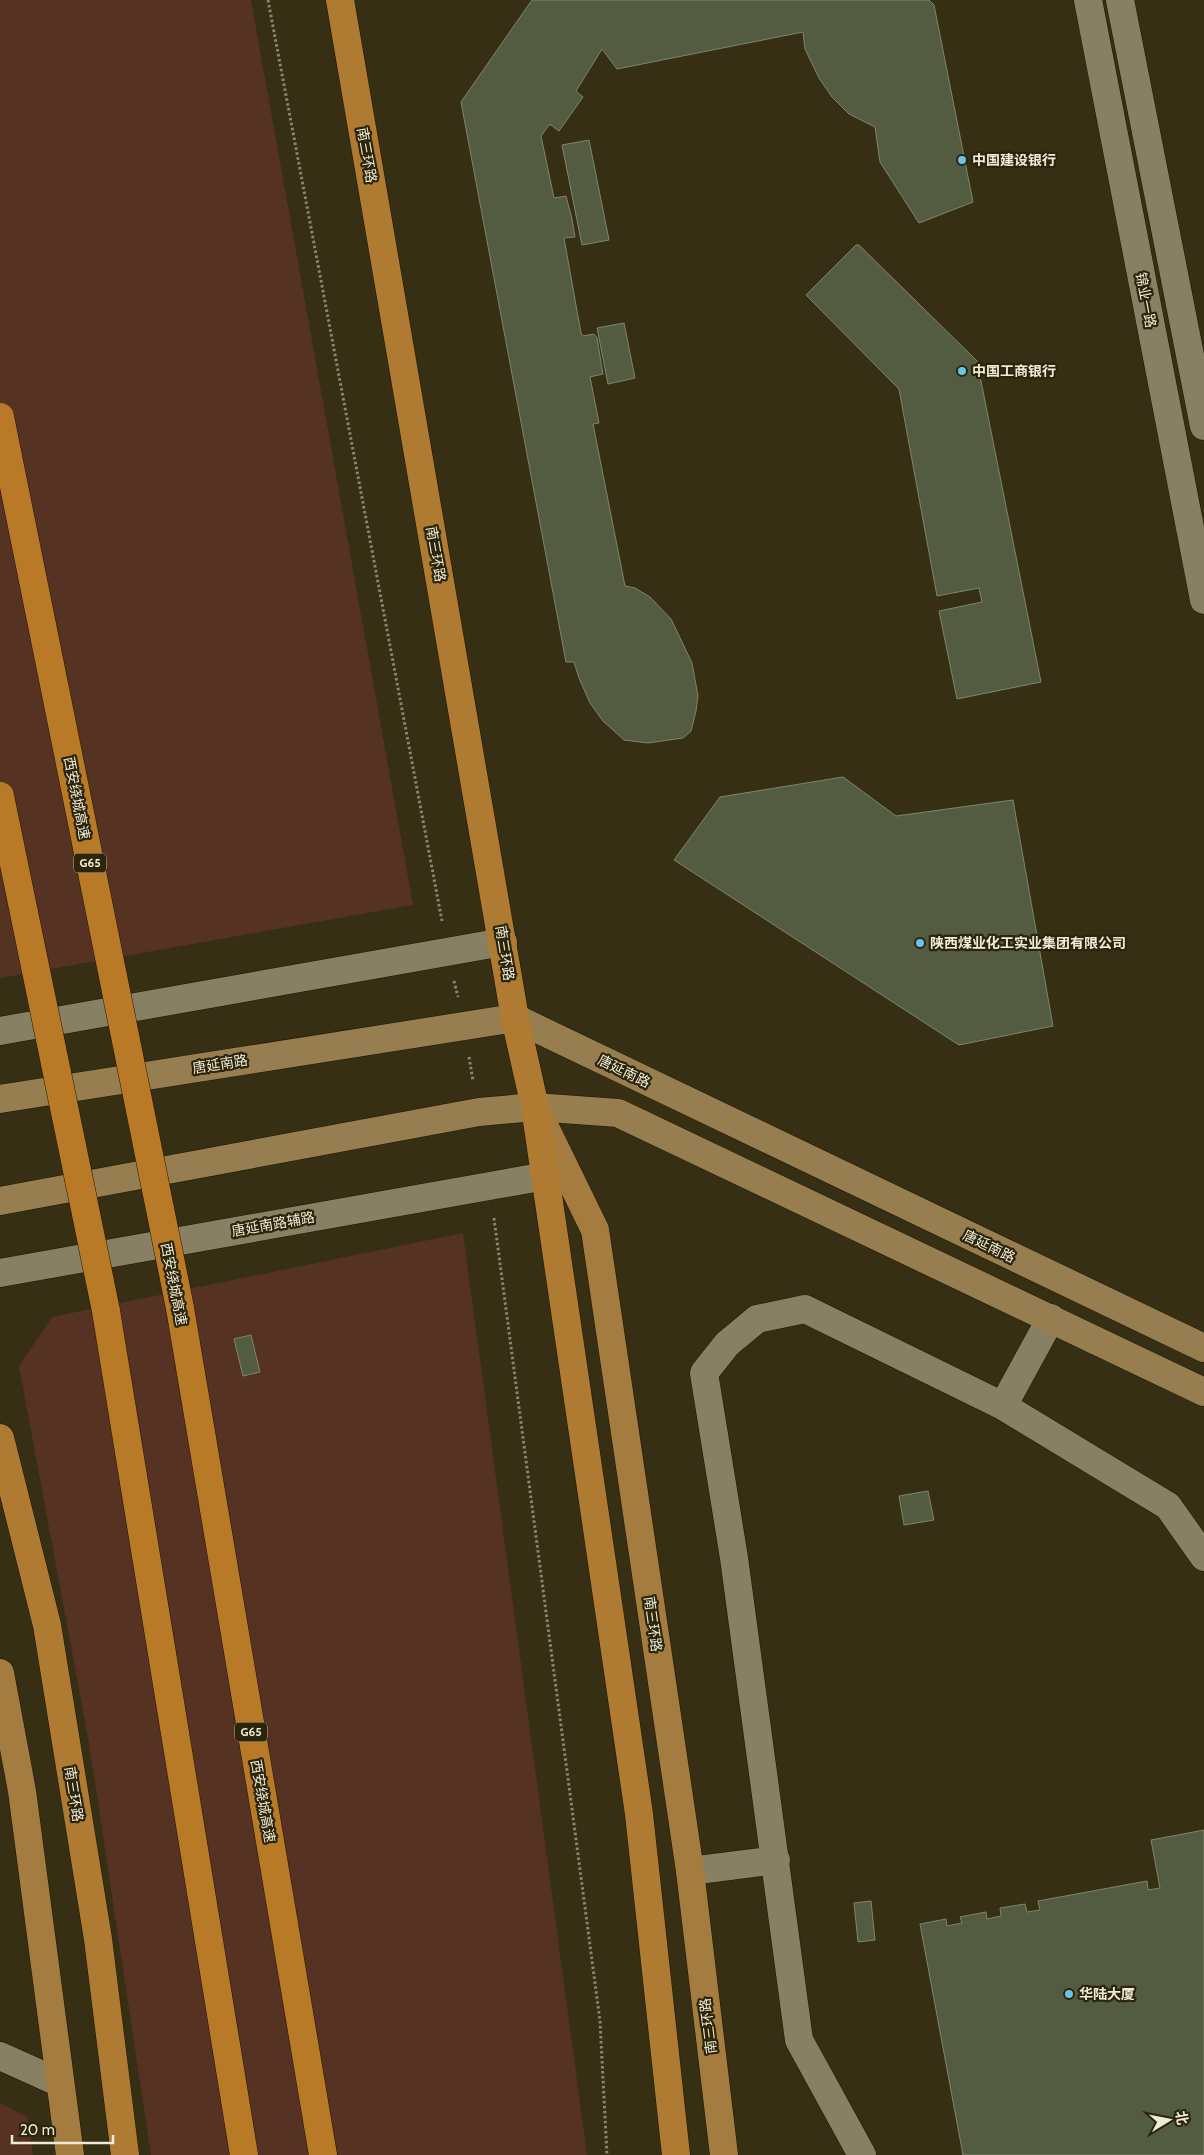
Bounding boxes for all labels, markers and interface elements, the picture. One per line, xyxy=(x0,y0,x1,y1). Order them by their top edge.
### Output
street label: 南三环路 xyxy=(353,126,381,184)
place label: 中国建设银行 xyxy=(972,151,1056,169)
marker: 中国建设银行 xyxy=(956,154,968,166)
street label: 锦业一路 xyxy=(1132,271,1160,329)
place label: 中国工商银行 xyxy=(972,362,1056,380)
marker: 中国工商银行 xyxy=(956,365,968,377)
street label: 南三环路 xyxy=(422,525,450,583)
street label: 西安绕城高速 xyxy=(60,755,94,841)
road number: G65 xyxy=(74,854,106,872)
street label: 南三环路 xyxy=(492,924,518,982)
place label: 陕西煤业化工实业集团有限公司 xyxy=(930,934,1126,952)
marker: 陕西煤业化工实业集团有限公司 xyxy=(914,937,926,949)
street label: 唐延南路 xyxy=(191,1051,249,1077)
street label: 唐延南路 xyxy=(595,1051,653,1091)
street label: 唐延南路辅路 xyxy=(230,1208,316,1240)
street label: 唐延南路 xyxy=(960,1226,1018,1266)
street label: 西安绕城高速 xyxy=(157,1241,191,1327)
street label: 南三环路 xyxy=(640,1595,666,1653)
road number: G65 xyxy=(235,1722,267,1741)
street label: 西安绕城高速 xyxy=(247,1758,279,1844)
street label: 南三环路 xyxy=(61,1765,87,1823)
place label: 华陆大厦 xyxy=(1079,1985,1135,2003)
marker: 华陆大厦 xyxy=(1063,1988,1075,2000)
street label: 南三环路 xyxy=(696,1997,720,2055)
north arrow xyxy=(1144,2095,1194,2145)
text: 北 xyxy=(1172,2109,1192,2126)
scale bar xyxy=(12,2112,114,2144)
text: 20 m xyxy=(20,2121,55,2139)

